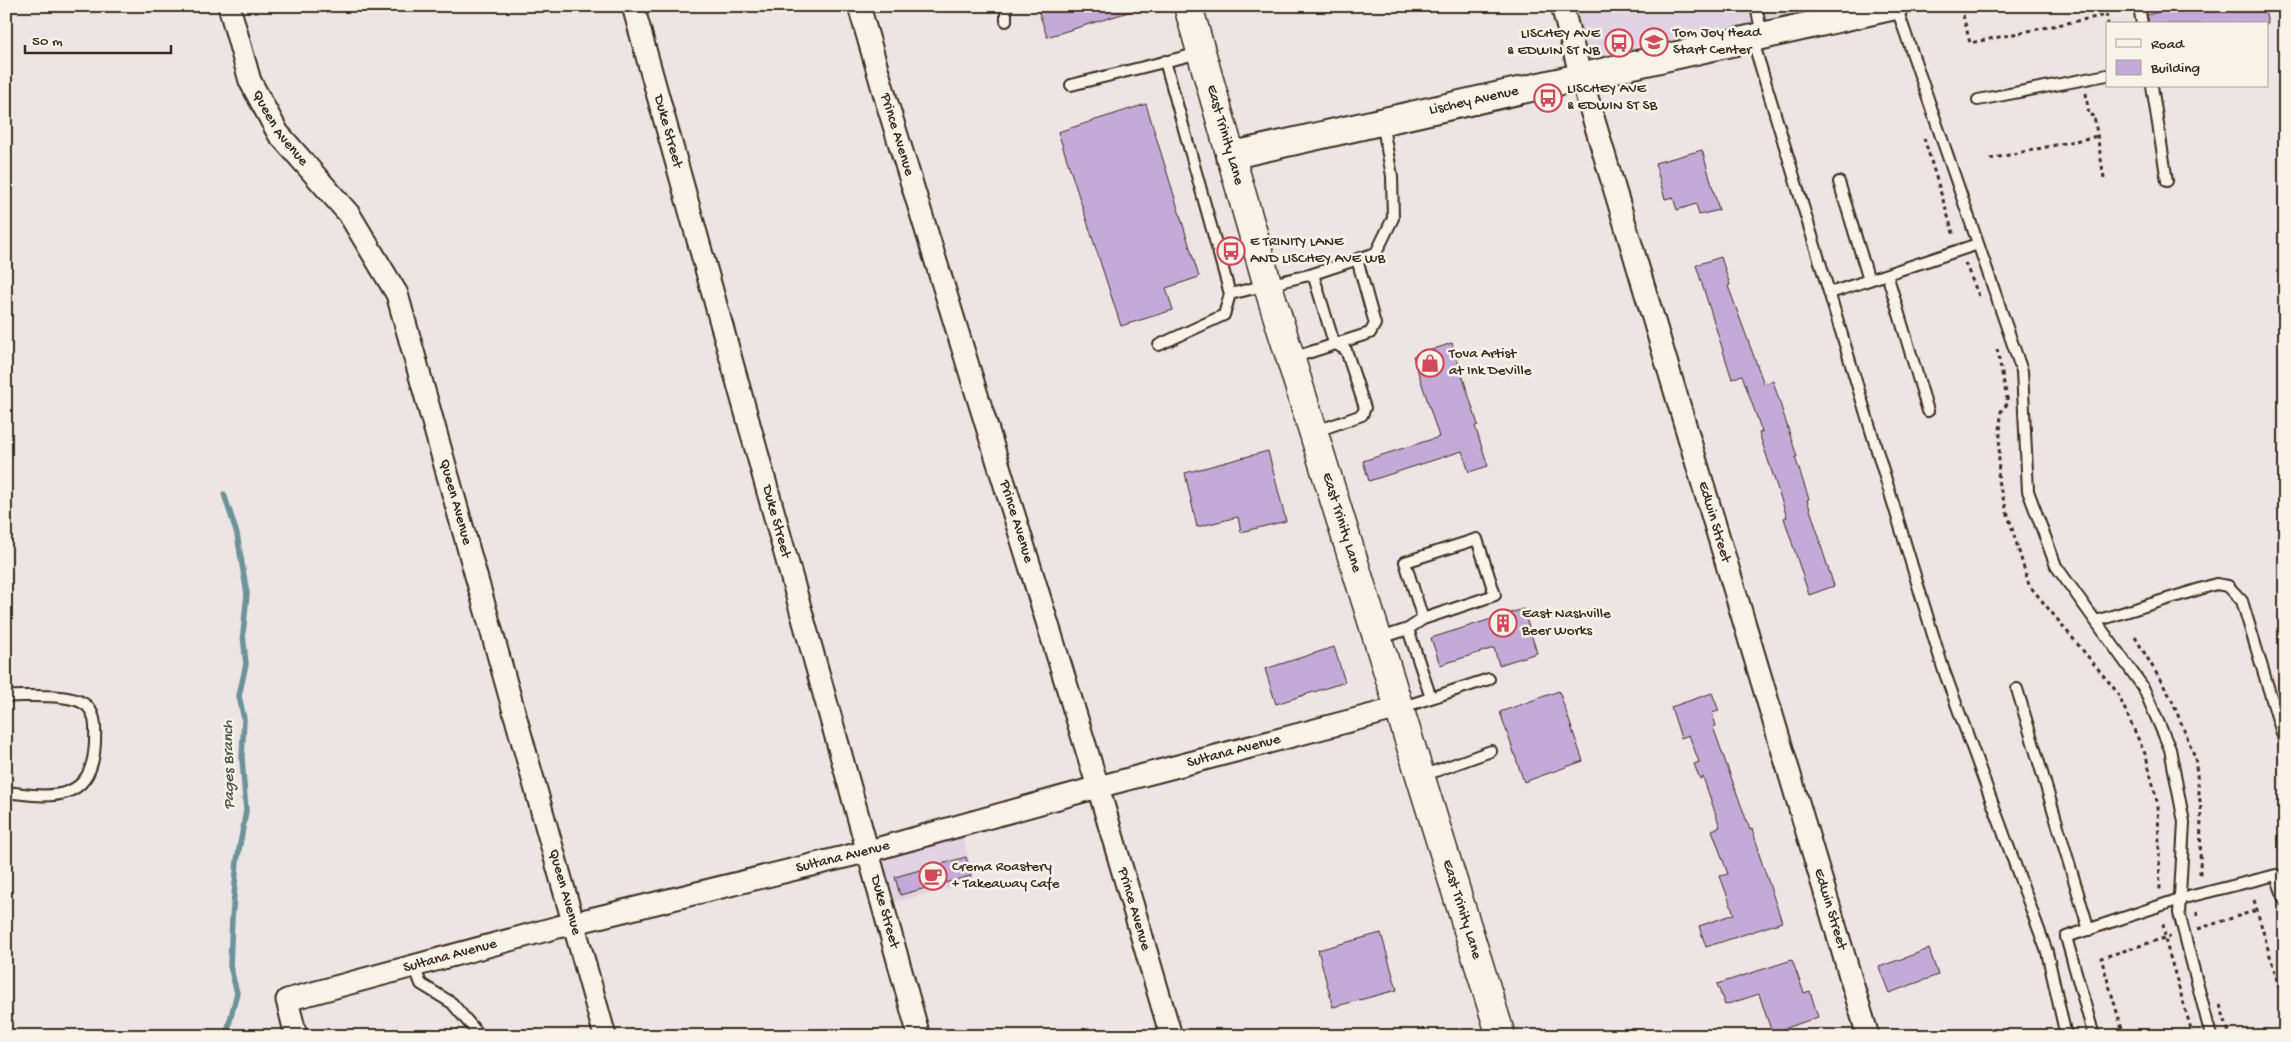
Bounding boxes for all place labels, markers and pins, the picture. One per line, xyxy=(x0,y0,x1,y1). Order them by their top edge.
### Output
place label: Tom Joy Head Start Center xyxy=(1672,24,1762,59)
place label: LISCHEY AVE & EDWIN ST NB xyxy=(1507,25,1601,60)
school or university icon: Tom Joy Head Start Center xyxy=(1639,27,1669,57)
bus stop icon: LISCHEY AVE & EDWIN ST NB xyxy=(1604,28,1634,58)
place label: LISCHEY AVE & EDWIN ST SB xyxy=(1567,80,1658,115)
bus stop icon: LISCHEY AVE & EDWIN ST SB xyxy=(1533,83,1563,113)
place label: E TRINITY LANE AND LISCHEY AVE WB xyxy=(1250,233,1385,268)
bus stop icon: E TRINITY LANE AND LISCHEY AVE WB xyxy=(1216,236,1246,266)
place label: Tova Artist at Ink DeVille xyxy=(1448,345,1532,380)
shop icon: Tova Artist at Ink DeVille xyxy=(1415,348,1445,378)
place label: East Nashville Beer Works xyxy=(1521,605,1611,640)
building icon: East Nashville Beer Works xyxy=(1488,608,1518,638)
place label: Crema Roastery + Takeaway Cafe xyxy=(952,858,1060,893)
cafe icon: Crema Roastery + Takeaway Cafe xyxy=(918,861,948,891)

